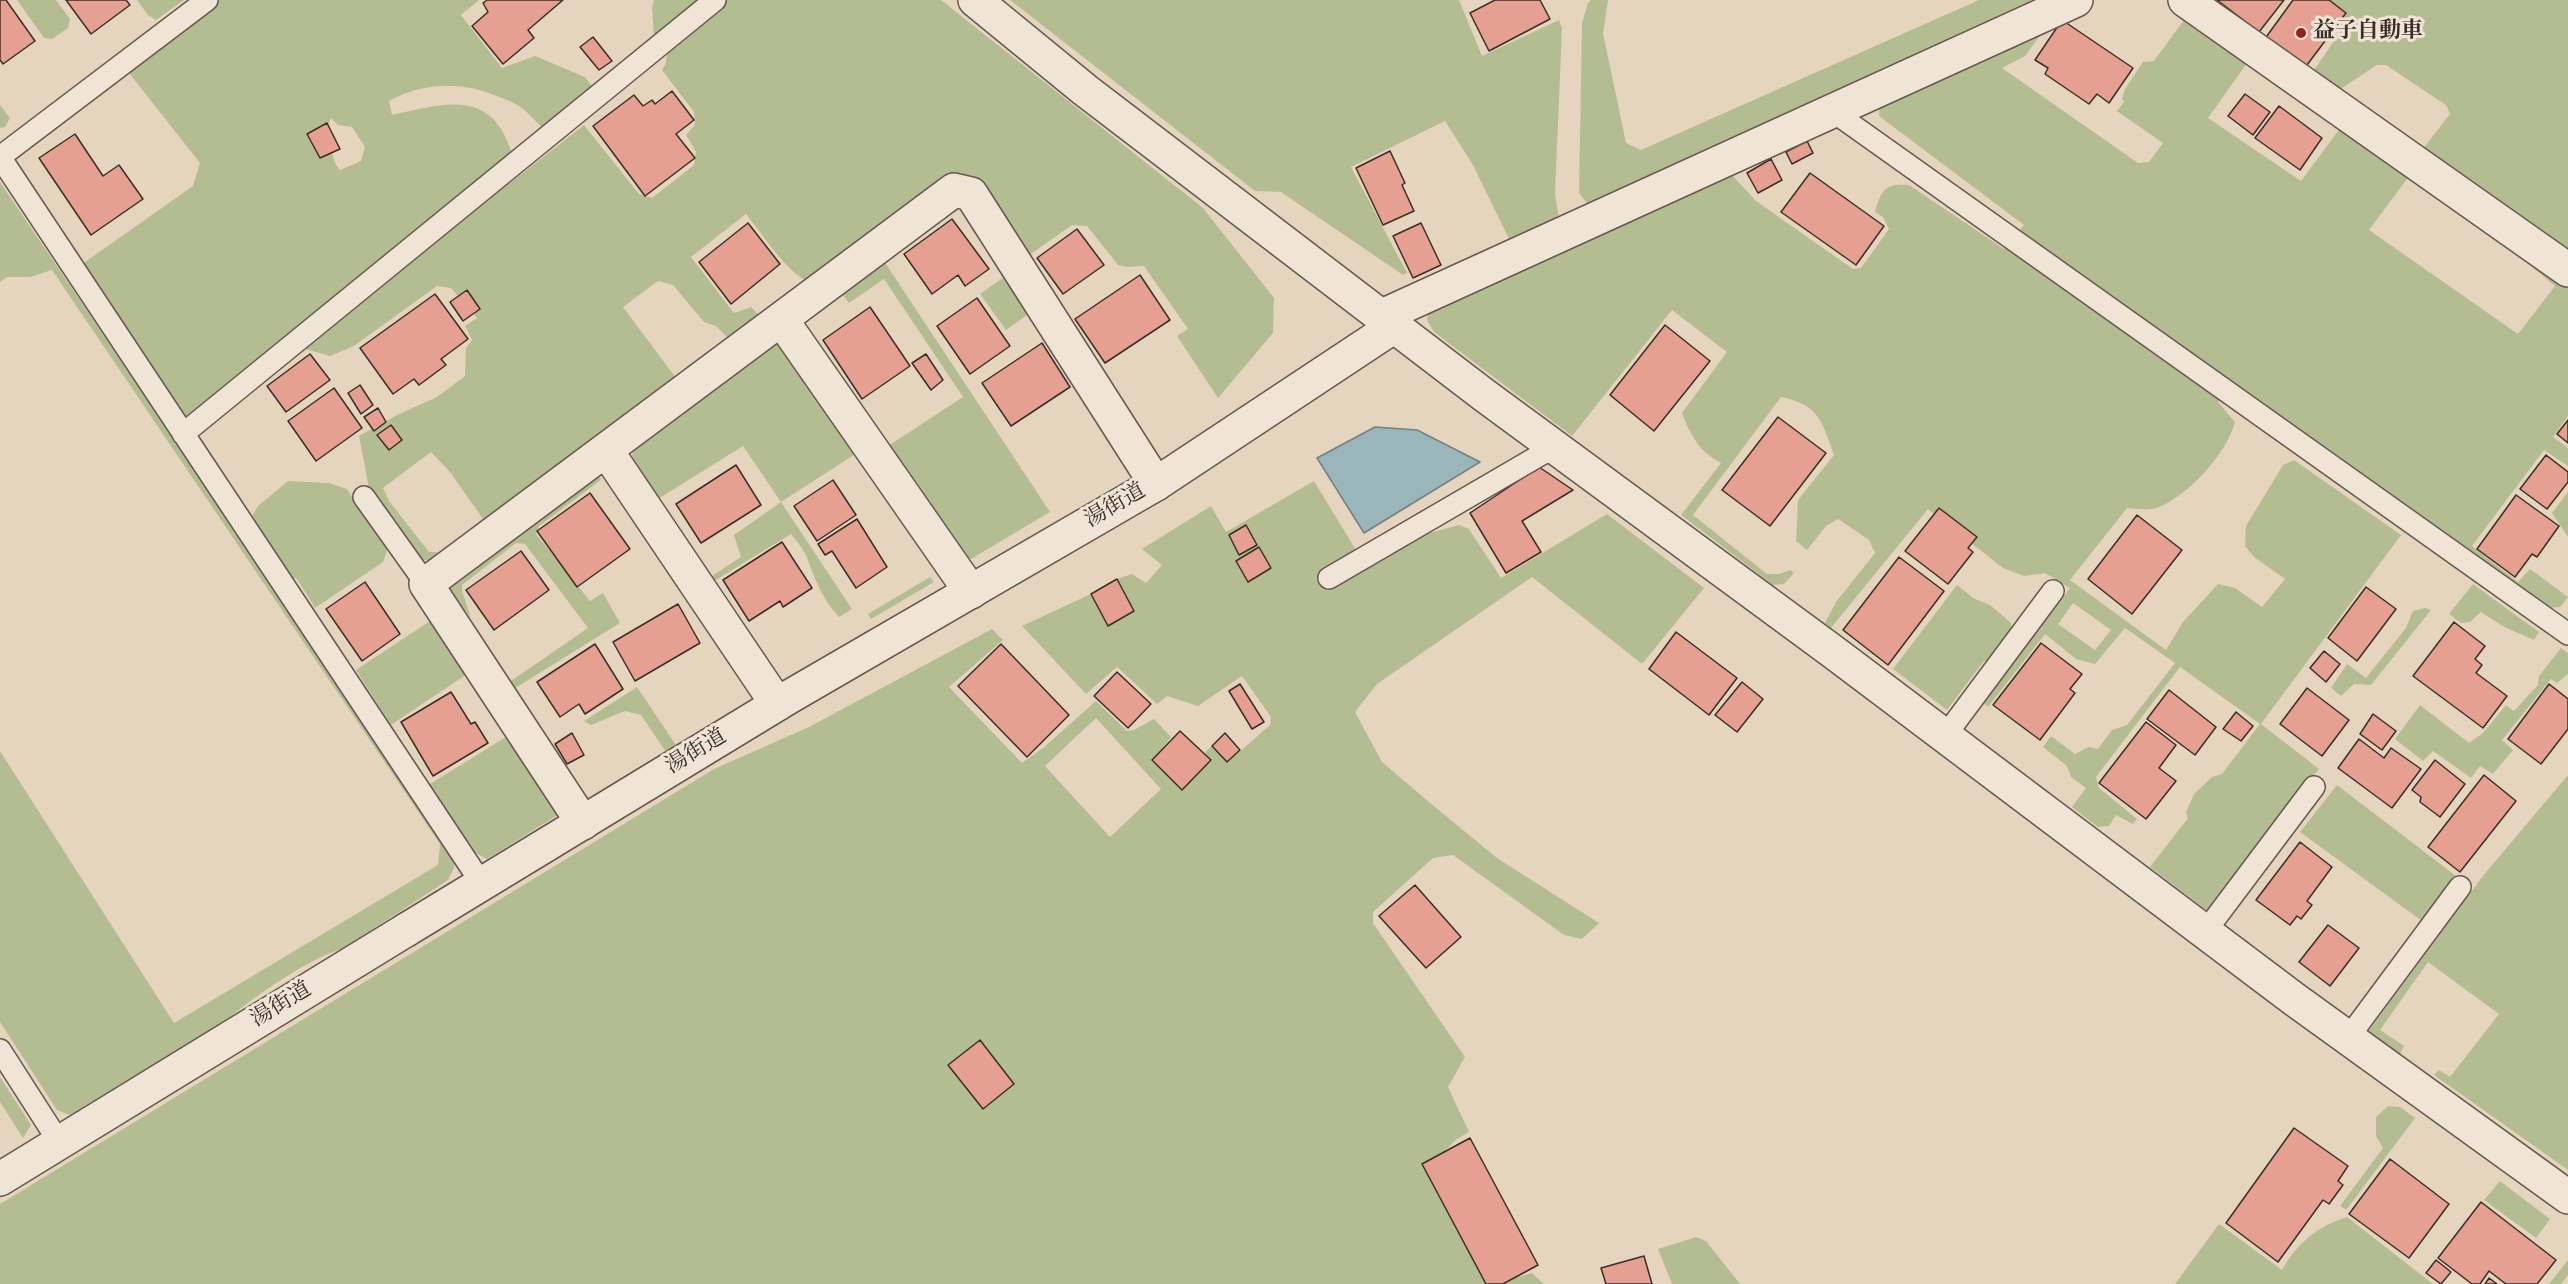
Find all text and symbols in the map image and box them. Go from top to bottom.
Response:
place label: 益子自動車 [2313,20,2423,46]
marker: 益子自動車 [2294,26,2308,40]
street label: 湯街道 [1081,479,1151,535]
street label: 湯街道 [662,725,732,781]
street label: 湯街道 [247,978,317,1034]

